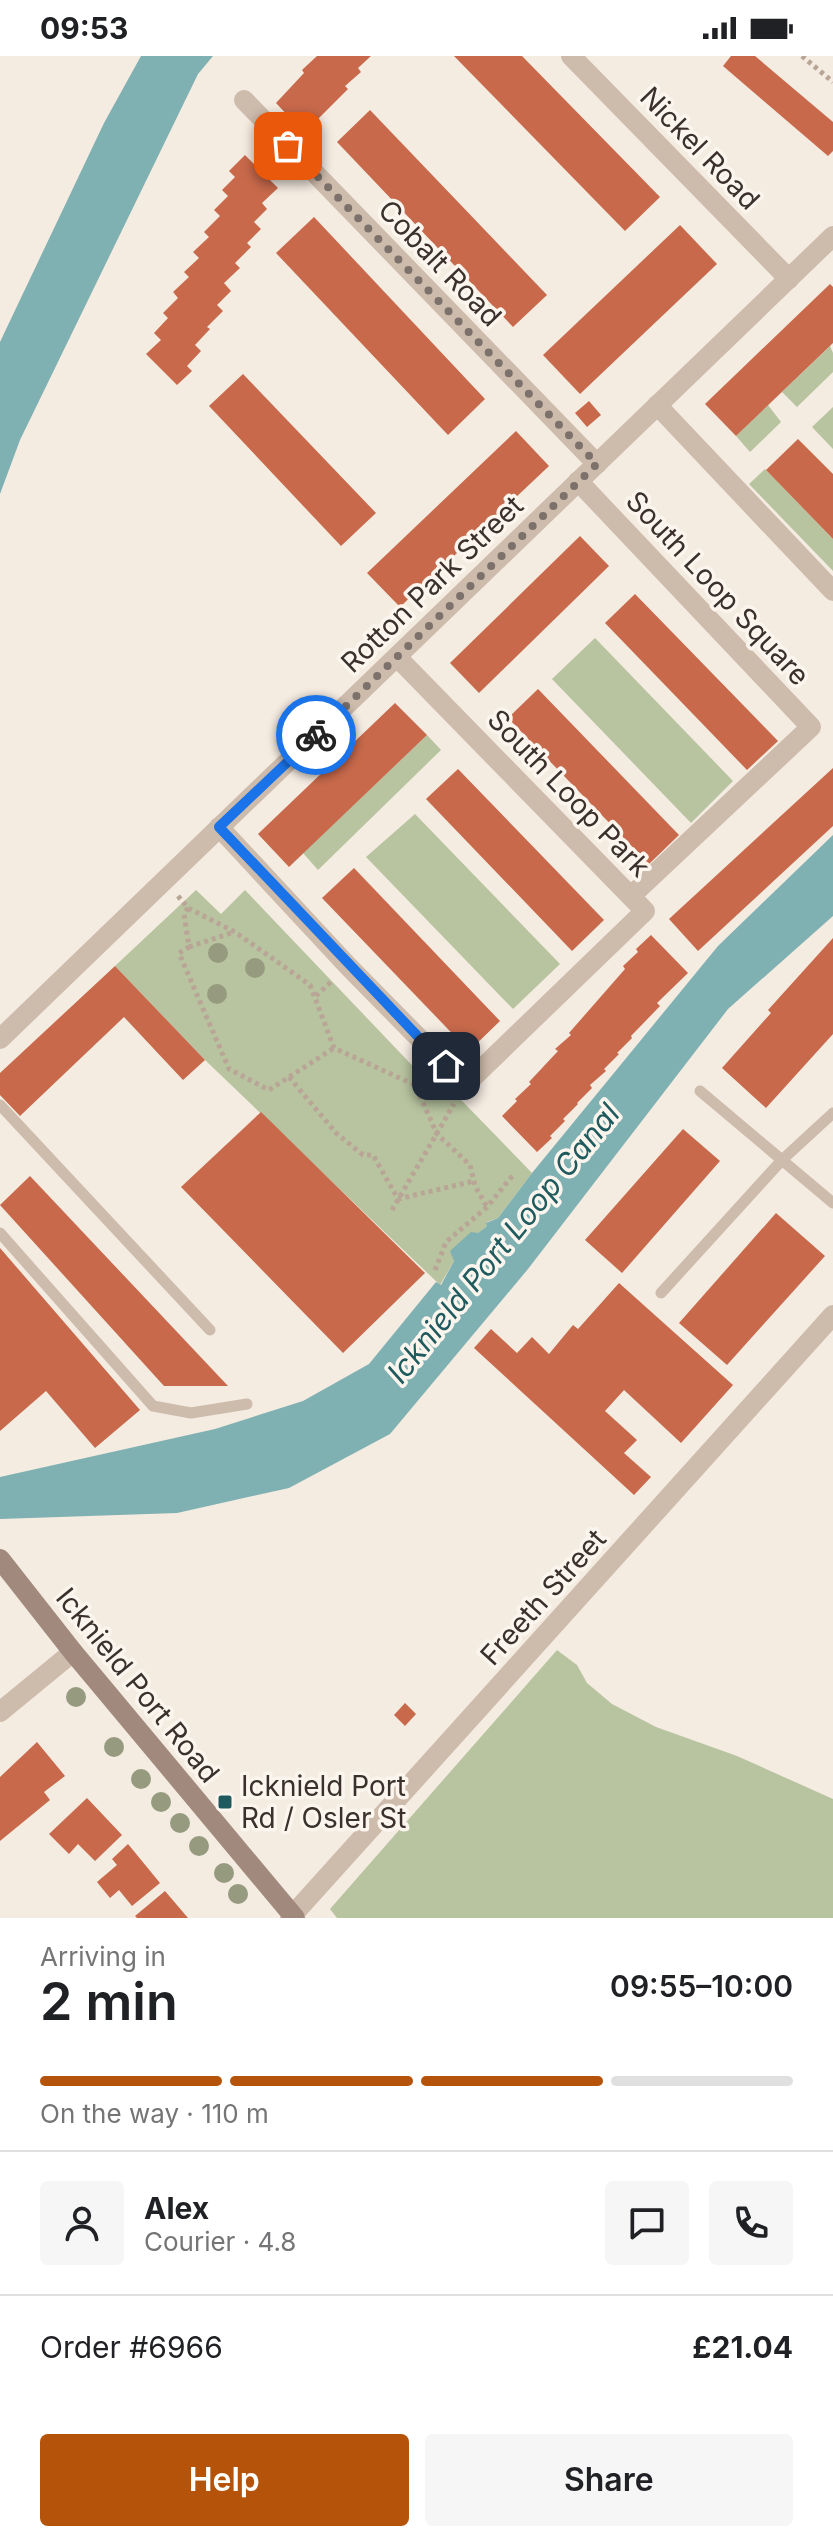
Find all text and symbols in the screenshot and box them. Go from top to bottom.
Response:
text: 09:53 [40,10,128,46]
street label: Nickel Road [633,80,767,216]
pin [254,112,322,180]
icon: bag [266,124,310,168]
street label: Cobalt Road [371,193,509,333]
street label: South Loop Square [619,484,817,692]
street label: Rotton Park Street [334,488,530,680]
courier [276,695,356,775]
street label: South Loop Park [481,702,657,884]
icon: bike [294,713,338,757]
pin [412,1032,480,1100]
icon: home [424,1044,468,1088]
water label: Icknield Port Loop Canal [379,1096,627,1390]
street label: Freeth Street [473,1522,613,1672]
street label: Icknield Port Road [49,1581,227,1789]
place label: Icknield Port Rd / Osler St [241,1769,406,1835]
marker: Icknield Port Rd / Osler St [216,1793,234,1811]
text: Arriving in [40,1941,166,1972]
text: 09:55–10:00 [610,1968,793,2004]
text: 2 min [40,1970,178,2033]
text: On the way · 110 m [40,2098,269,2129]
button: person [40,2181,124,2265]
button: chat [605,2181,689,2265]
button: phone [709,2181,793,2265]
text: Alex [144,2190,209,2226]
text: Courier · 4.8 [144,2226,296,2257]
text: Order #6966 [40,2329,223,2365]
text: £21.04 [692,2329,793,2365]
button: Help [40,2434,409,2526]
button: Share [425,2434,793,2526]

